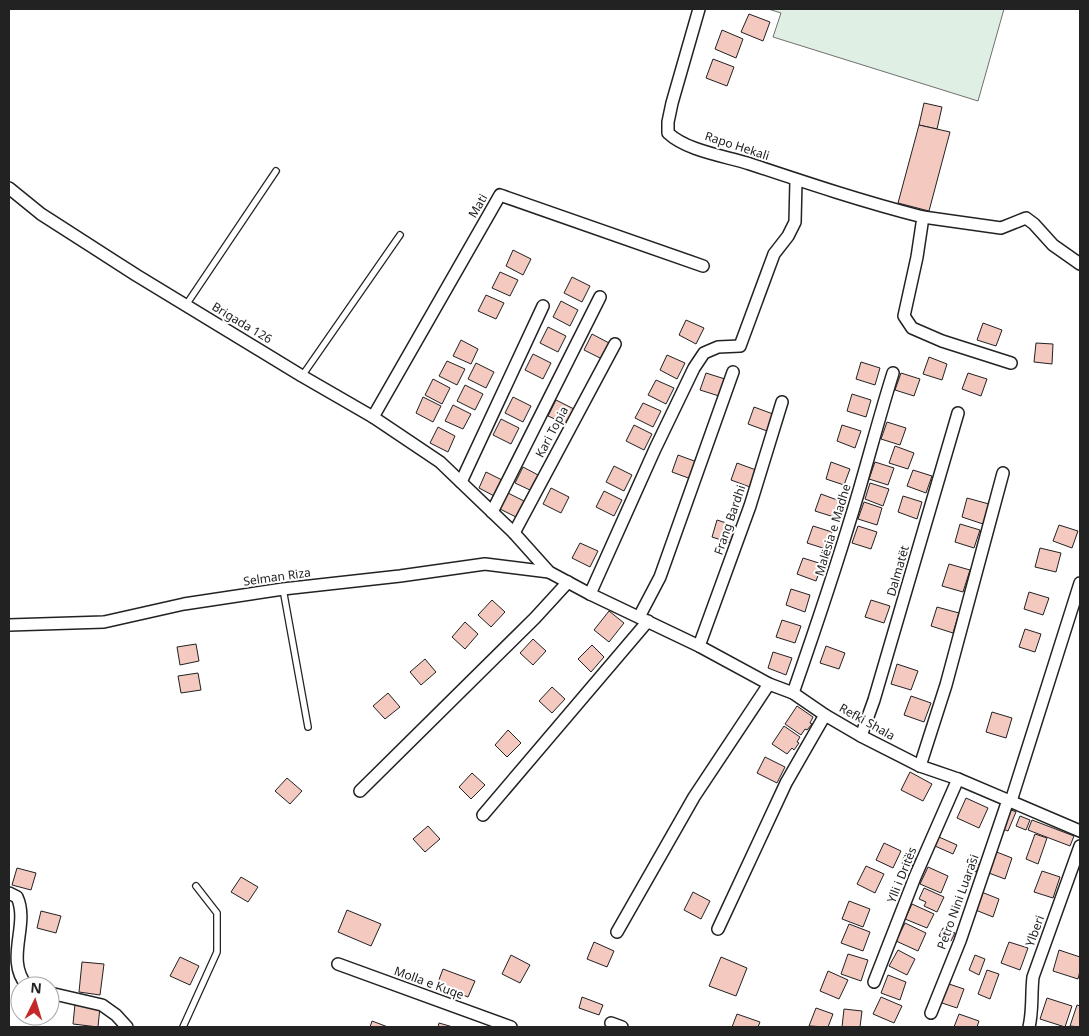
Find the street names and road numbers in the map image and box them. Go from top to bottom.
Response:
street label: Rapo Hekali [703,127,772,164]
street label: Mati [464,191,491,221]
street label: Brigada 126 [209,298,276,347]
street label: Kari Topia [531,403,572,460]
street label: Malësia e Madhe [810,482,855,578]
street label: Frang Bardhi [710,483,749,557]
street label: Dalmatët [882,543,913,598]
street label: Selman Riza [242,563,312,590]
street label: Refki Shala [836,699,898,744]
street label: Ylli i Dritës [883,844,921,905]
street label: Petro Nini Luarasi [932,852,983,952]
street label: Ylberi [1021,913,1048,949]
street label: Molla e Kuqe [392,962,467,1003]

